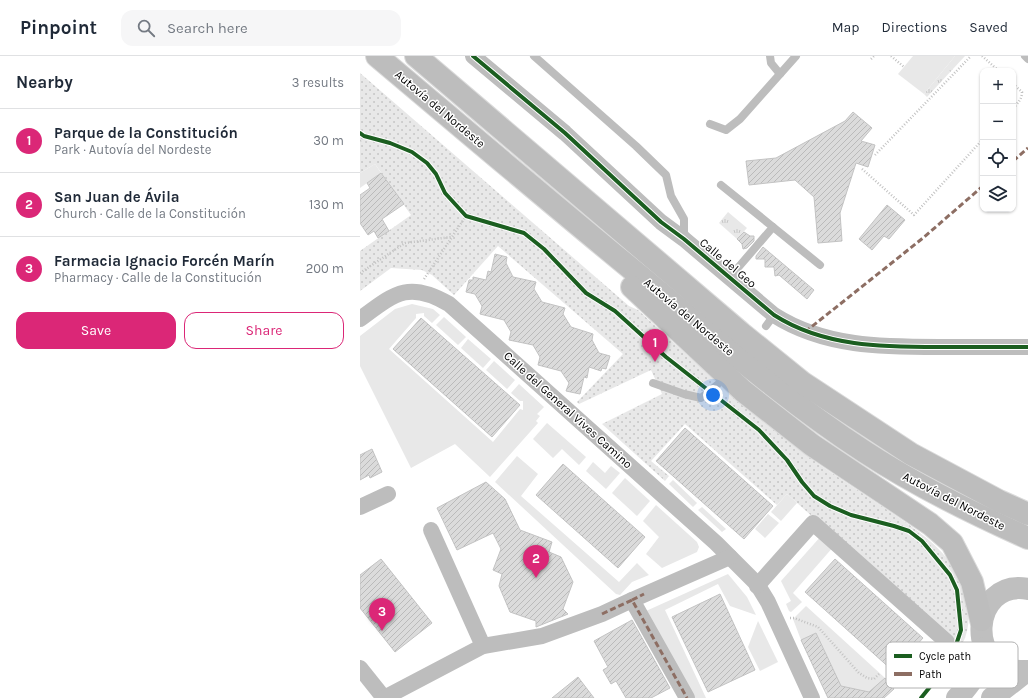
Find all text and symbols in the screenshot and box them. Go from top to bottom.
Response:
search box [121,10,401,46]
text: Pinpoint [20,17,97,39]
icon: search [135,17,157,39]
text: Search here [167,19,248,37]
text: Map [832,19,860,36]
text: Directions [882,19,947,36]
text: Saved [969,19,1008,36]
street label: Autovía del Nordeste [392,67,488,151]
map controls [980,68,1016,212]
button: + [980,68,1016,104]
text: Nearby [16,72,73,92]
text: 3 results [292,75,344,90]
button: − [980,104,1016,140]
text: Parque de la Constitución [54,124,238,142]
text: 1 [27,133,31,148]
text: 30 m [313,133,344,148]
button: locate [980,140,1016,176]
text: Park · Autovía del Nordeste [54,142,211,157]
button: layers [980,176,1016,212]
text: San Juan de Ávila [54,188,180,206]
text: 2 [25,197,33,212]
text: 130 m [309,197,344,212]
text: Church · Calle de la Constitución [54,206,246,221]
street label: Calle del Geo [697,235,759,291]
text: Farmacia Ignacio Forcén Marín [54,252,275,270]
text: 3 [25,261,33,276]
text: 200 m [306,261,344,276]
text: Pharmacy · Calle de la Constitución [54,270,262,285]
street label: Autovía del Nordeste [641,275,737,359]
button: Save [16,312,176,349]
button: Share [184,312,344,349]
pin: 1 [642,329,668,362]
street label: Calle del General Vives Camino [501,349,635,471]
your location [703,385,723,405]
street label: Autovía del Nordeste [900,469,1008,533]
pin: 2 [523,545,549,578]
pin: 3 [369,598,395,631]
legend [886,642,1018,688]
text: Cycle path [919,650,971,663]
text: Path [919,668,942,681]

